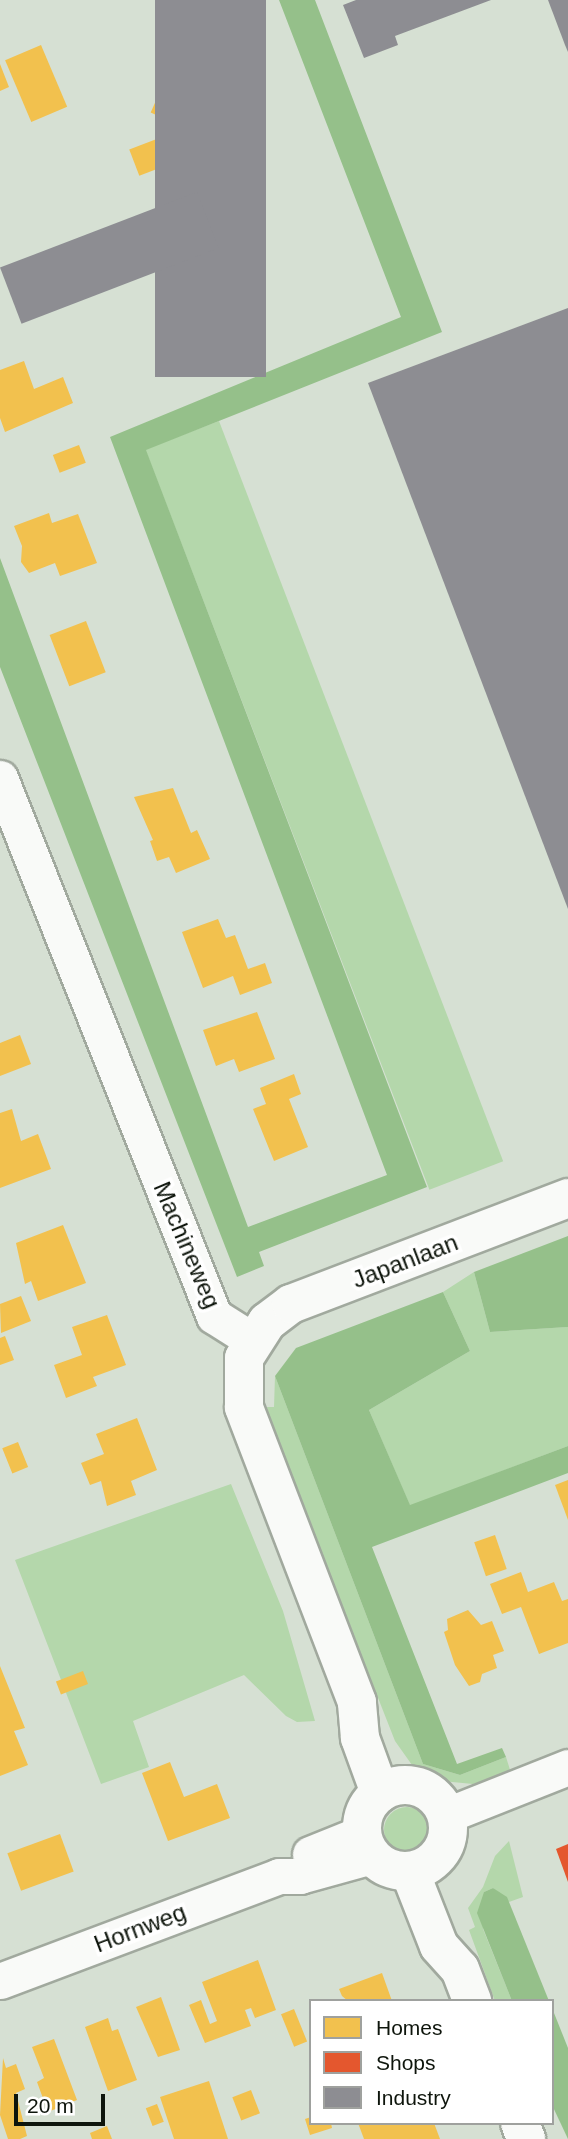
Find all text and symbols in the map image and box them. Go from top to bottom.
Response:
street label: Machineweg [147,1177,227,1313]
street label: Japanlaan [348,1228,462,1294]
street label: Hornweg [90,1897,190,1959]
legend [309,1999,554,2125]
text: Homes [376,2016,443,2039]
text: Shops [376,2051,436,2074]
scale bar [18,2080,108,2124]
text: Industry [376,2086,451,2109]
text: 20 m [27,2094,74,2117]

